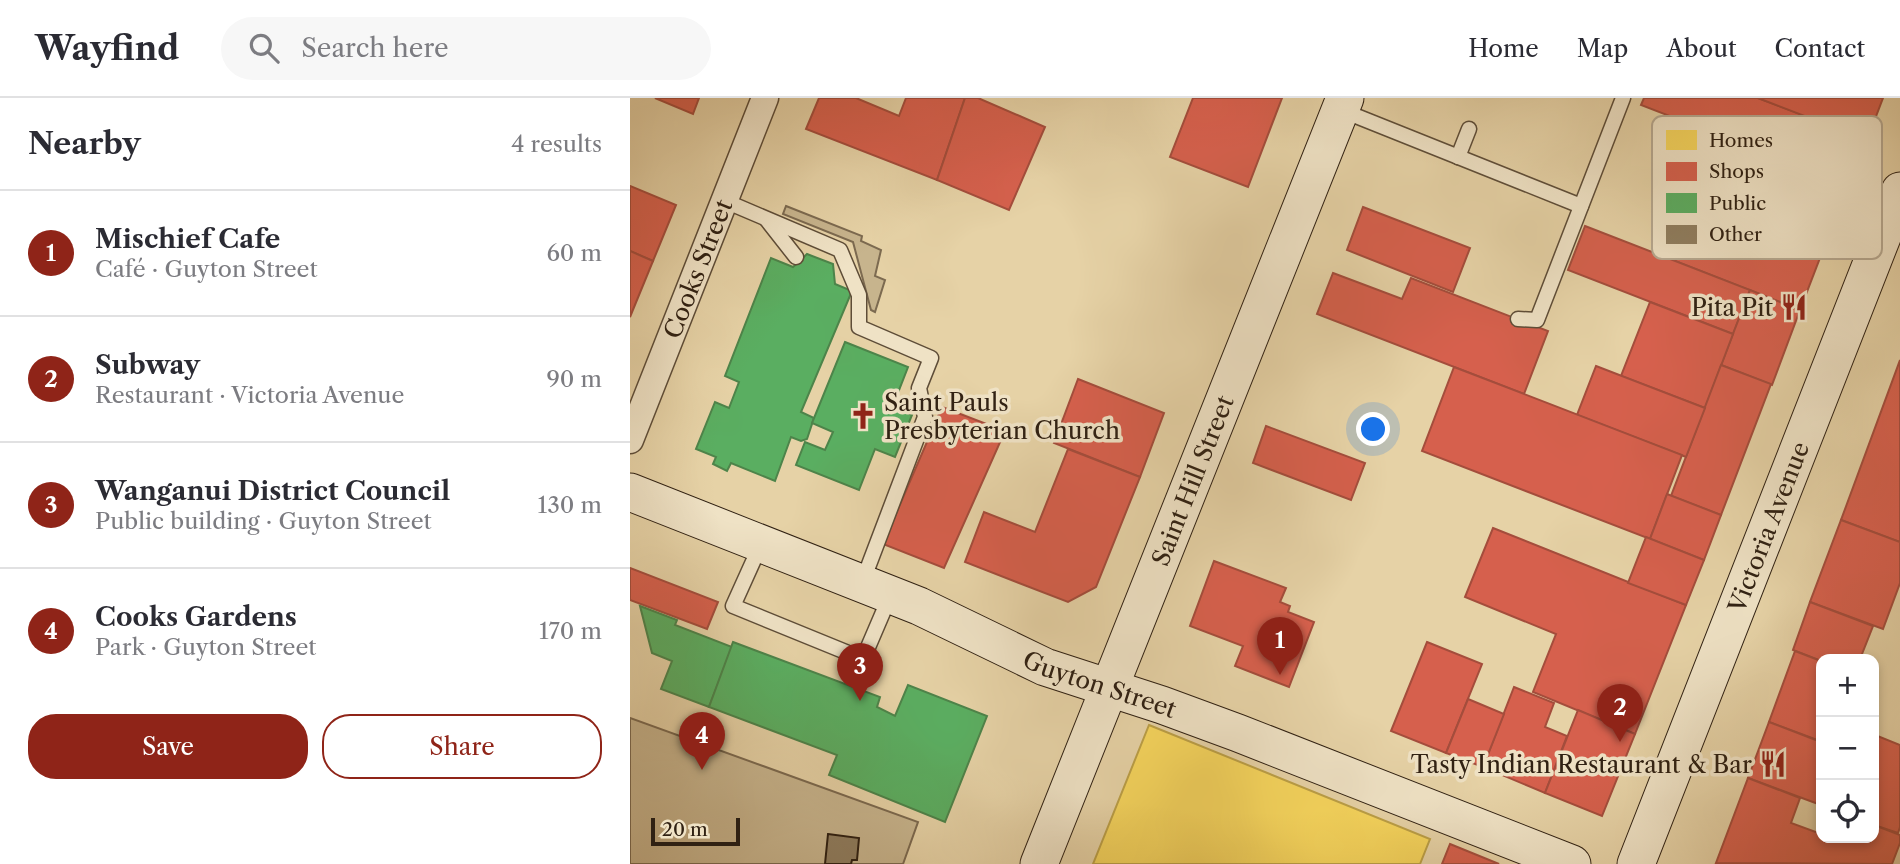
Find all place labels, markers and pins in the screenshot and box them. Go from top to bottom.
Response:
restaurant icon: Pita Pit [1779,292,1809,322]
place label: Pita Pit [1691,293,1774,322]
place label: Saint Pauls Presbyterian Church [884,388,1120,445]
church icon: Saint Pauls Presbyterian Church [848,401,878,431]
pin: 1 [1257,617,1303,675]
pin: 3 [837,643,883,701]
pin: 2 [1597,684,1643,742]
pin: 4 [679,712,725,770]
restaurant icon: Tasty Indian Restaurant & Bar [1758,749,1788,779]
place label: Tasty Indian Restaurant & Bar [1411,750,1752,779]

